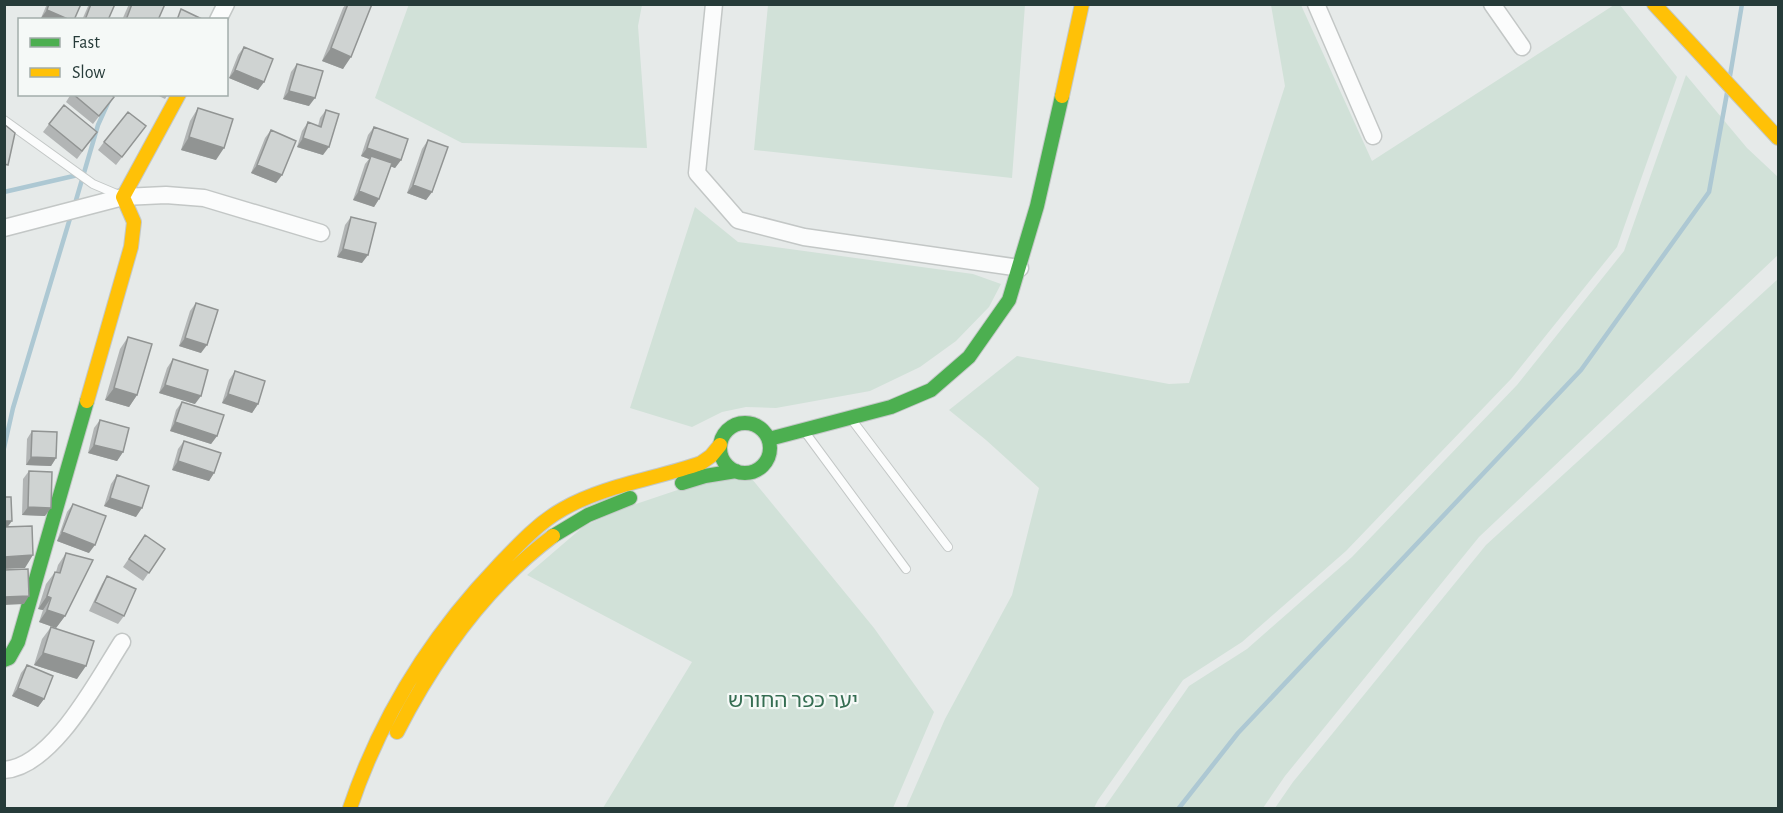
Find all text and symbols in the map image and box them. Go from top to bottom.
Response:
legend [18,18,228,96]
text: Fast [72,34,100,52]
text: Slow [72,64,105,82]
park label: יער כפר החורש [728,690,858,711]

